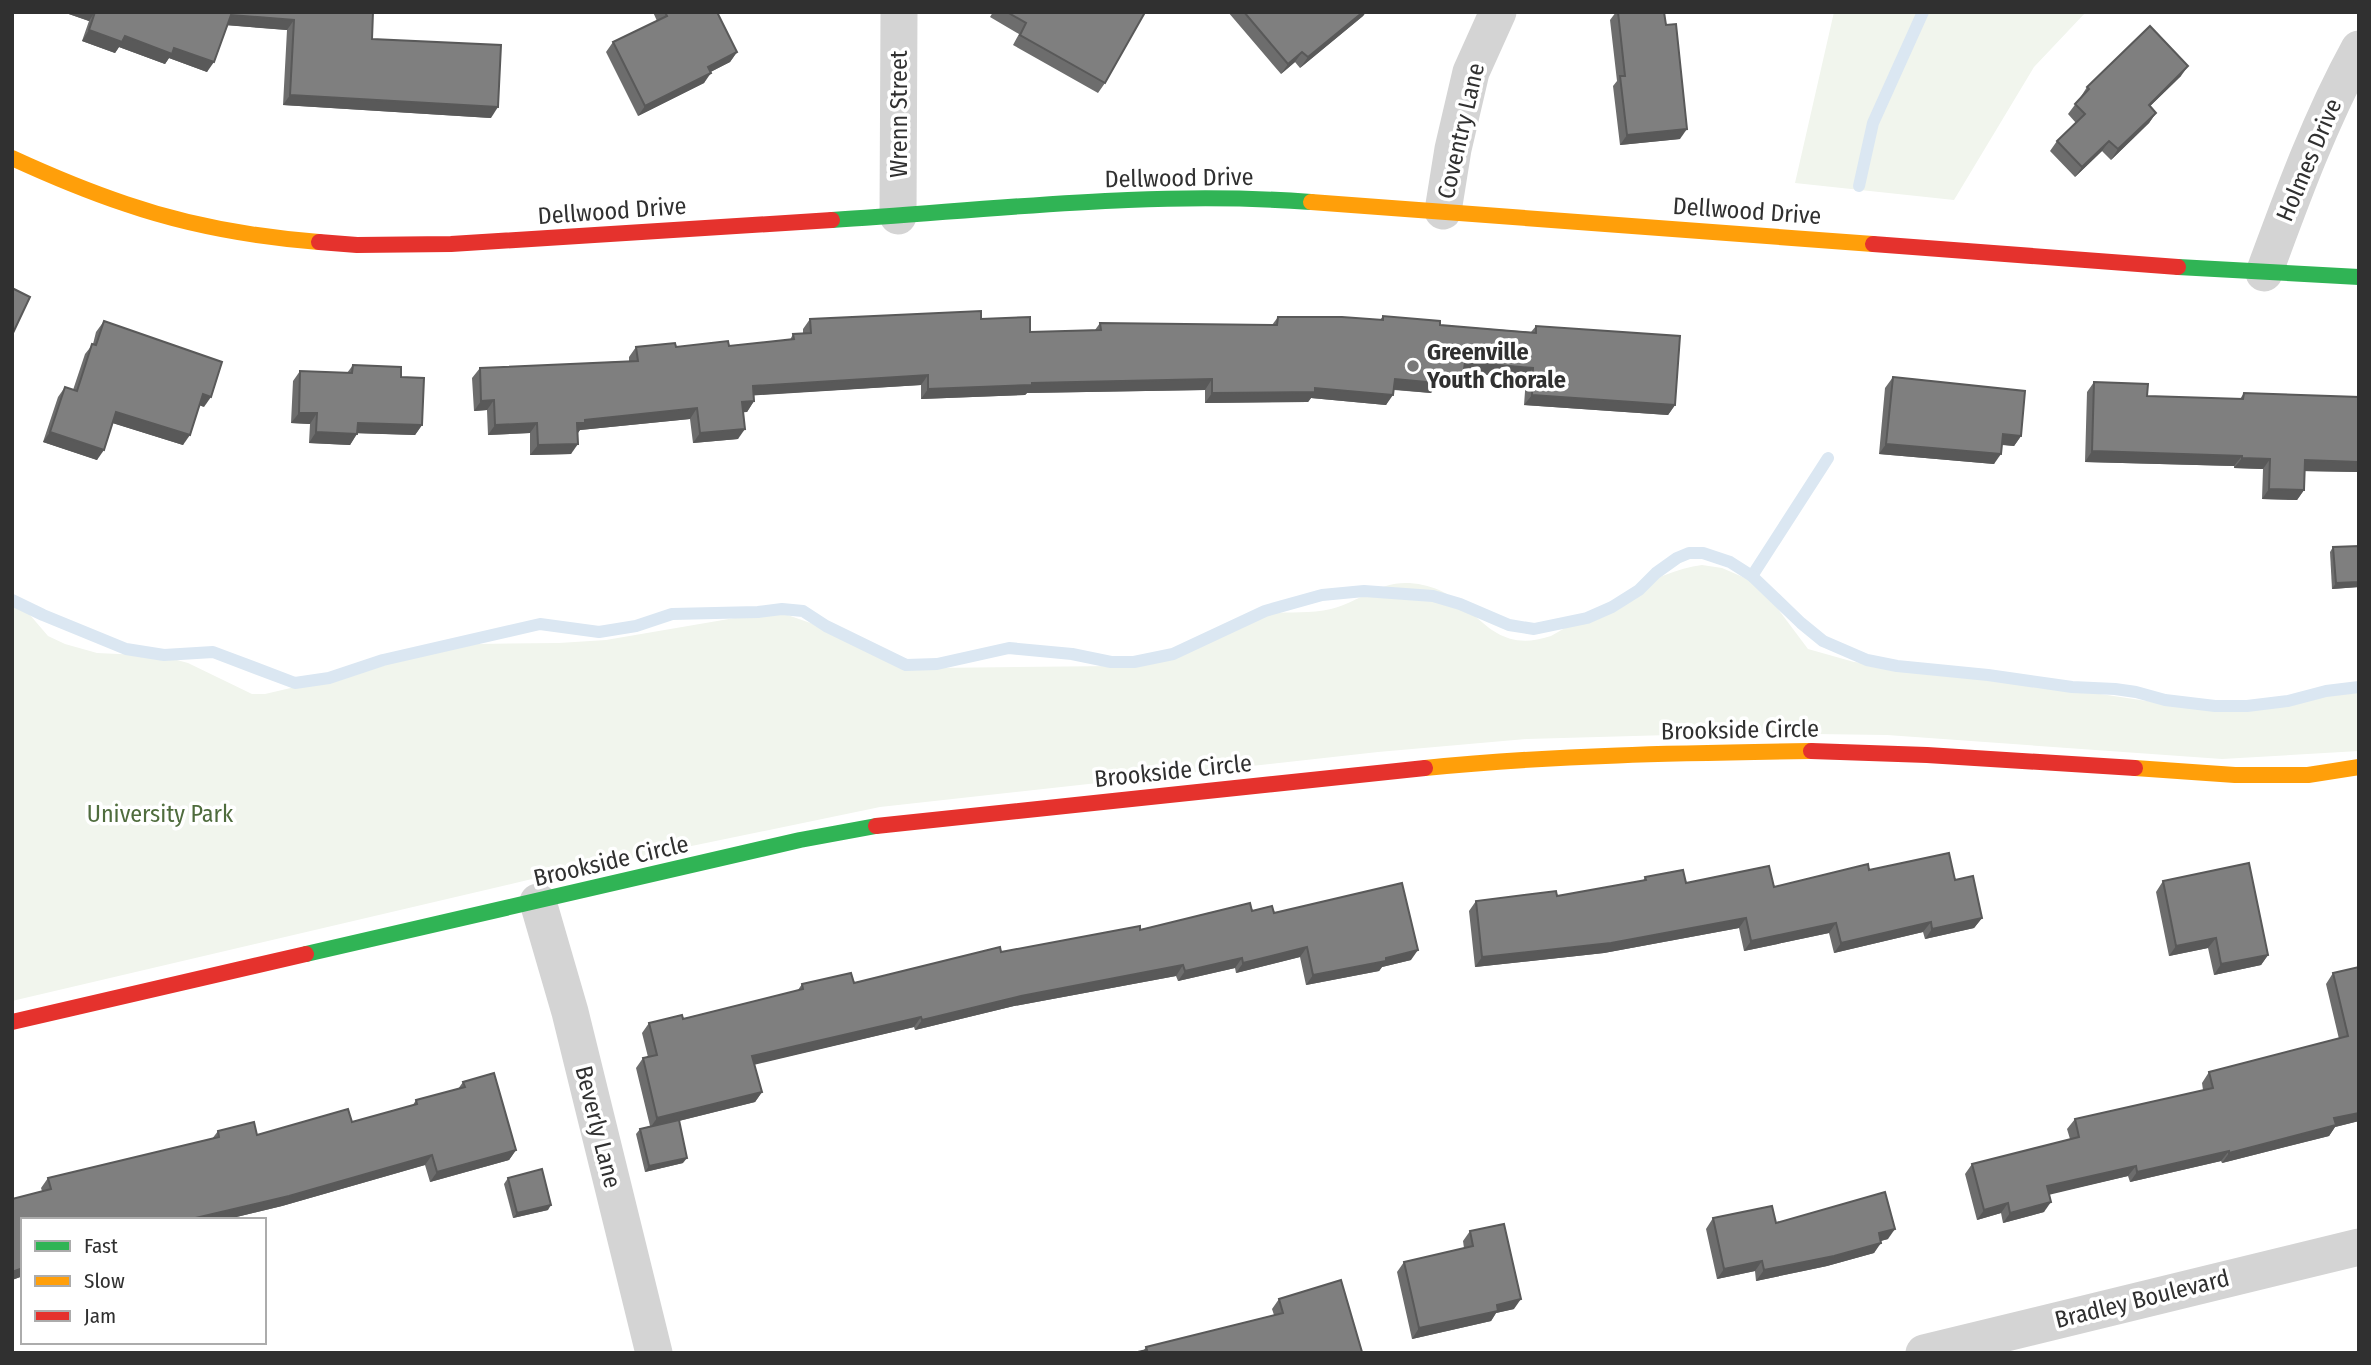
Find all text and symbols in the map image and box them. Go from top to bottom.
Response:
street label: Wrenn Street [885,50,913,178]
street label: Coventry Lane [1432,60,1490,202]
street label: Holmes Drive [2271,94,2347,226]
street label: Dellwood Drive [1104,163,1254,193]
street label: Dellwood Drive [537,192,687,230]
street label: Dellwood Drive [1672,192,1822,230]
place label: Greenville Youth Chorale [1426,338,1566,394]
marker: Greenville Youth Chorale [1405,358,1421,374]
street label: Brookside Circle [1661,715,1819,745]
street label: Brookside Circle [1093,749,1253,793]
park label: University Park [87,800,234,828]
street label: Brookside Circle [531,830,691,892]
street label: Beverly Lane [569,1063,627,1191]
legend [21,1218,266,1344]
text: Fast [84,1233,118,1259]
street label: Bradley Boulevard [2052,1264,2232,1334]
text: Slow [84,1268,125,1294]
text: Jam [84,1303,116,1329]

